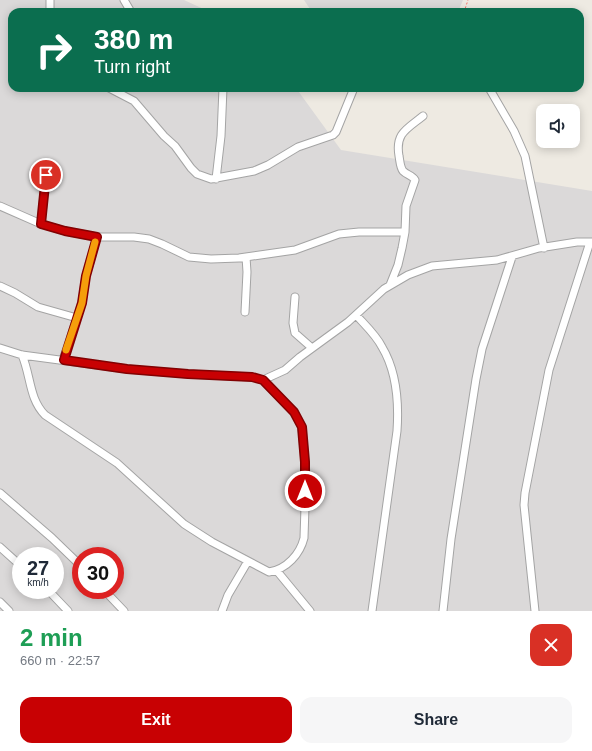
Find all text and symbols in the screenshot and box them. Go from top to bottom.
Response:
icon: right [28,24,80,76]
text: 380 m [94,24,173,55]
text: Turn right [94,57,170,77]
map controls [536,104,580,148]
button: sound [536,104,580,148]
pin [29,158,63,192]
icon: arrive [35,164,57,186]
position arrow [284,470,326,512]
speed limit sign: 30 [72,547,124,599]
text: 27 [27,557,49,579]
text: km/h [27,577,49,588]
text: 2 min [20,624,83,651]
button: close [530,624,572,666]
text: 660 m · 22:57 [20,653,100,668]
button: Exit [20,697,292,743]
button: Share [300,697,572,743]

